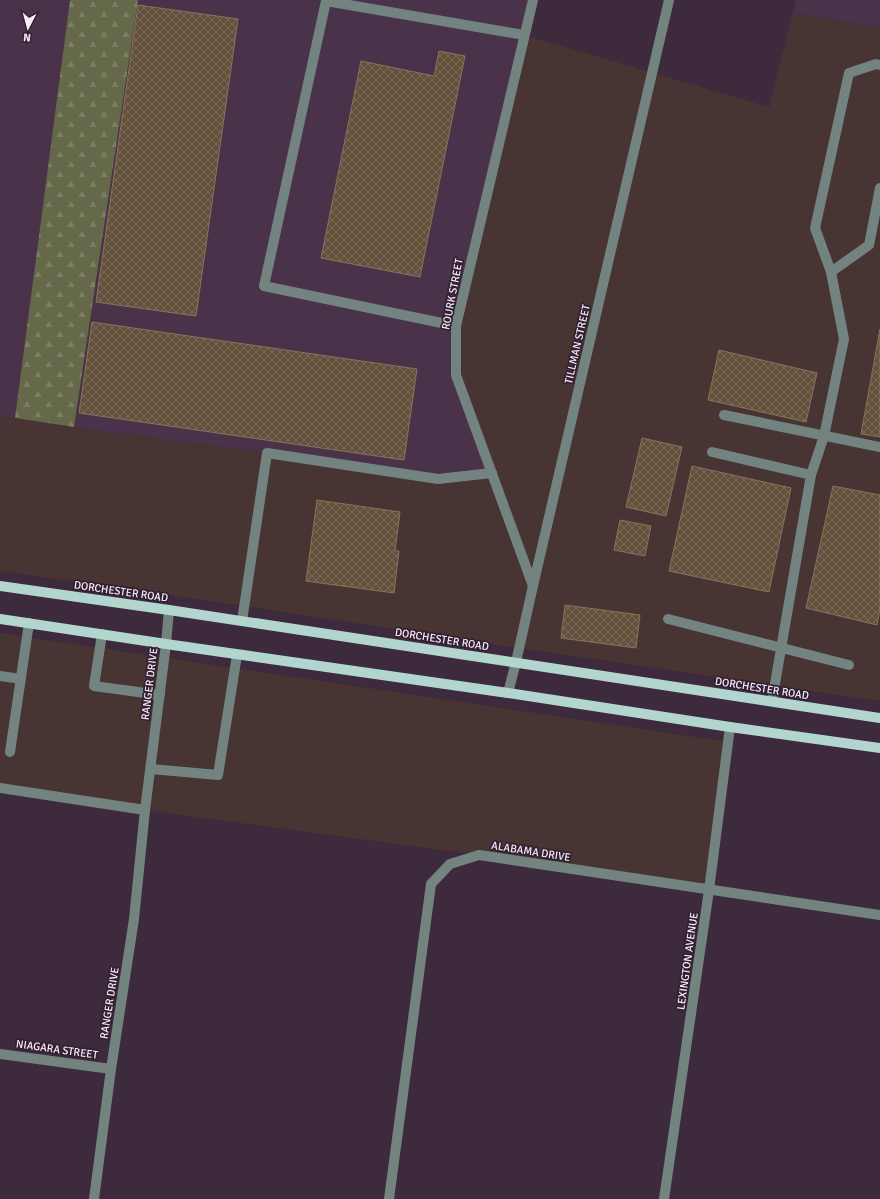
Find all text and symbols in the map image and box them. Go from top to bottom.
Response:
north arrow [8,8,48,48]
text: N [23,31,31,44]
street label: ROURK STREET [439,257,466,331]
street label: TILLMAN STREET [562,303,593,385]
street label: DORCHESTER ROAD [73,578,169,605]
street label: DORCHESTER ROAD [394,626,490,653]
street label: RANGER DRIVE [139,647,160,721]
street label: DORCHESTER ROAD [714,675,810,702]
street label: ALABAMA DRIVE [490,839,571,864]
street label: LEXINGTON AVENUE [674,912,701,1011]
street label: RANGER DRIVE [97,966,122,1040]
street label: NIAGARA STREET [15,1037,99,1062]

